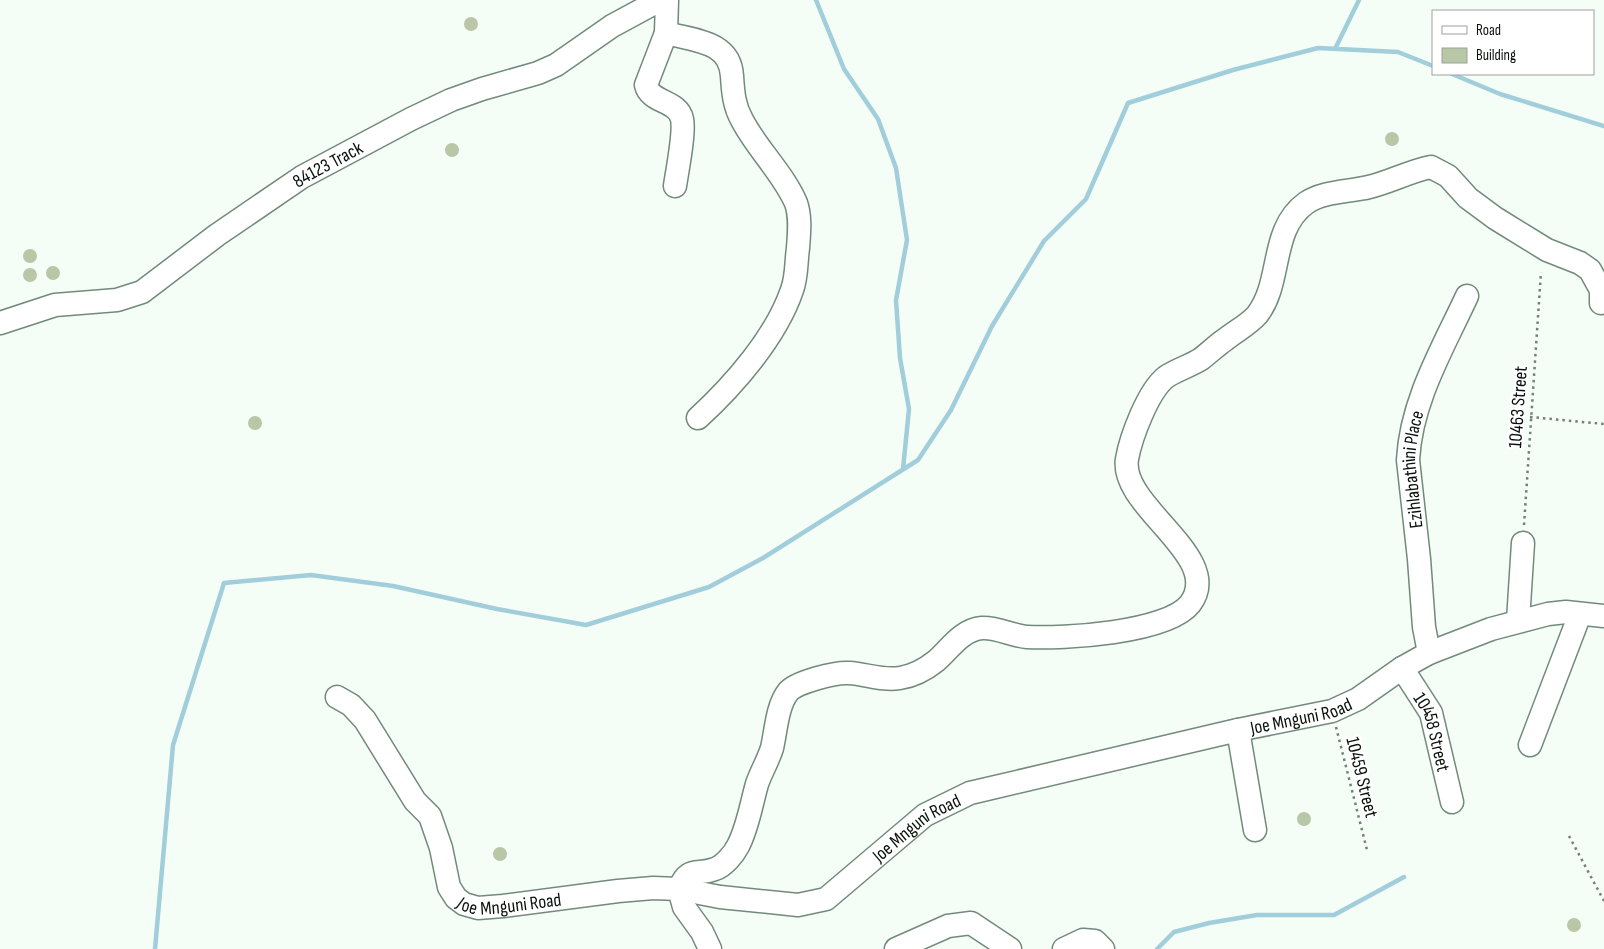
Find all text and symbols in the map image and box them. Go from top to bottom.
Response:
legend [1432,10,1594,75]
text: Road [1476,21,1501,40]
text: Building [1476,46,1516,65]
street label: 84123 Track [289,137,368,193]
street label: 10463 Street [1504,365,1533,449]
street label: Ezihlabathini Place [1398,408,1429,529]
street label: 10458 Street [1408,689,1454,774]
street label: Joe Mnguni Road [1247,693,1356,740]
street label: 10459 Street [1340,735,1383,820]
street label: Joe Mnguni Road [867,789,965,868]
street label: Joe Mnguni Road [451,889,563,921]

